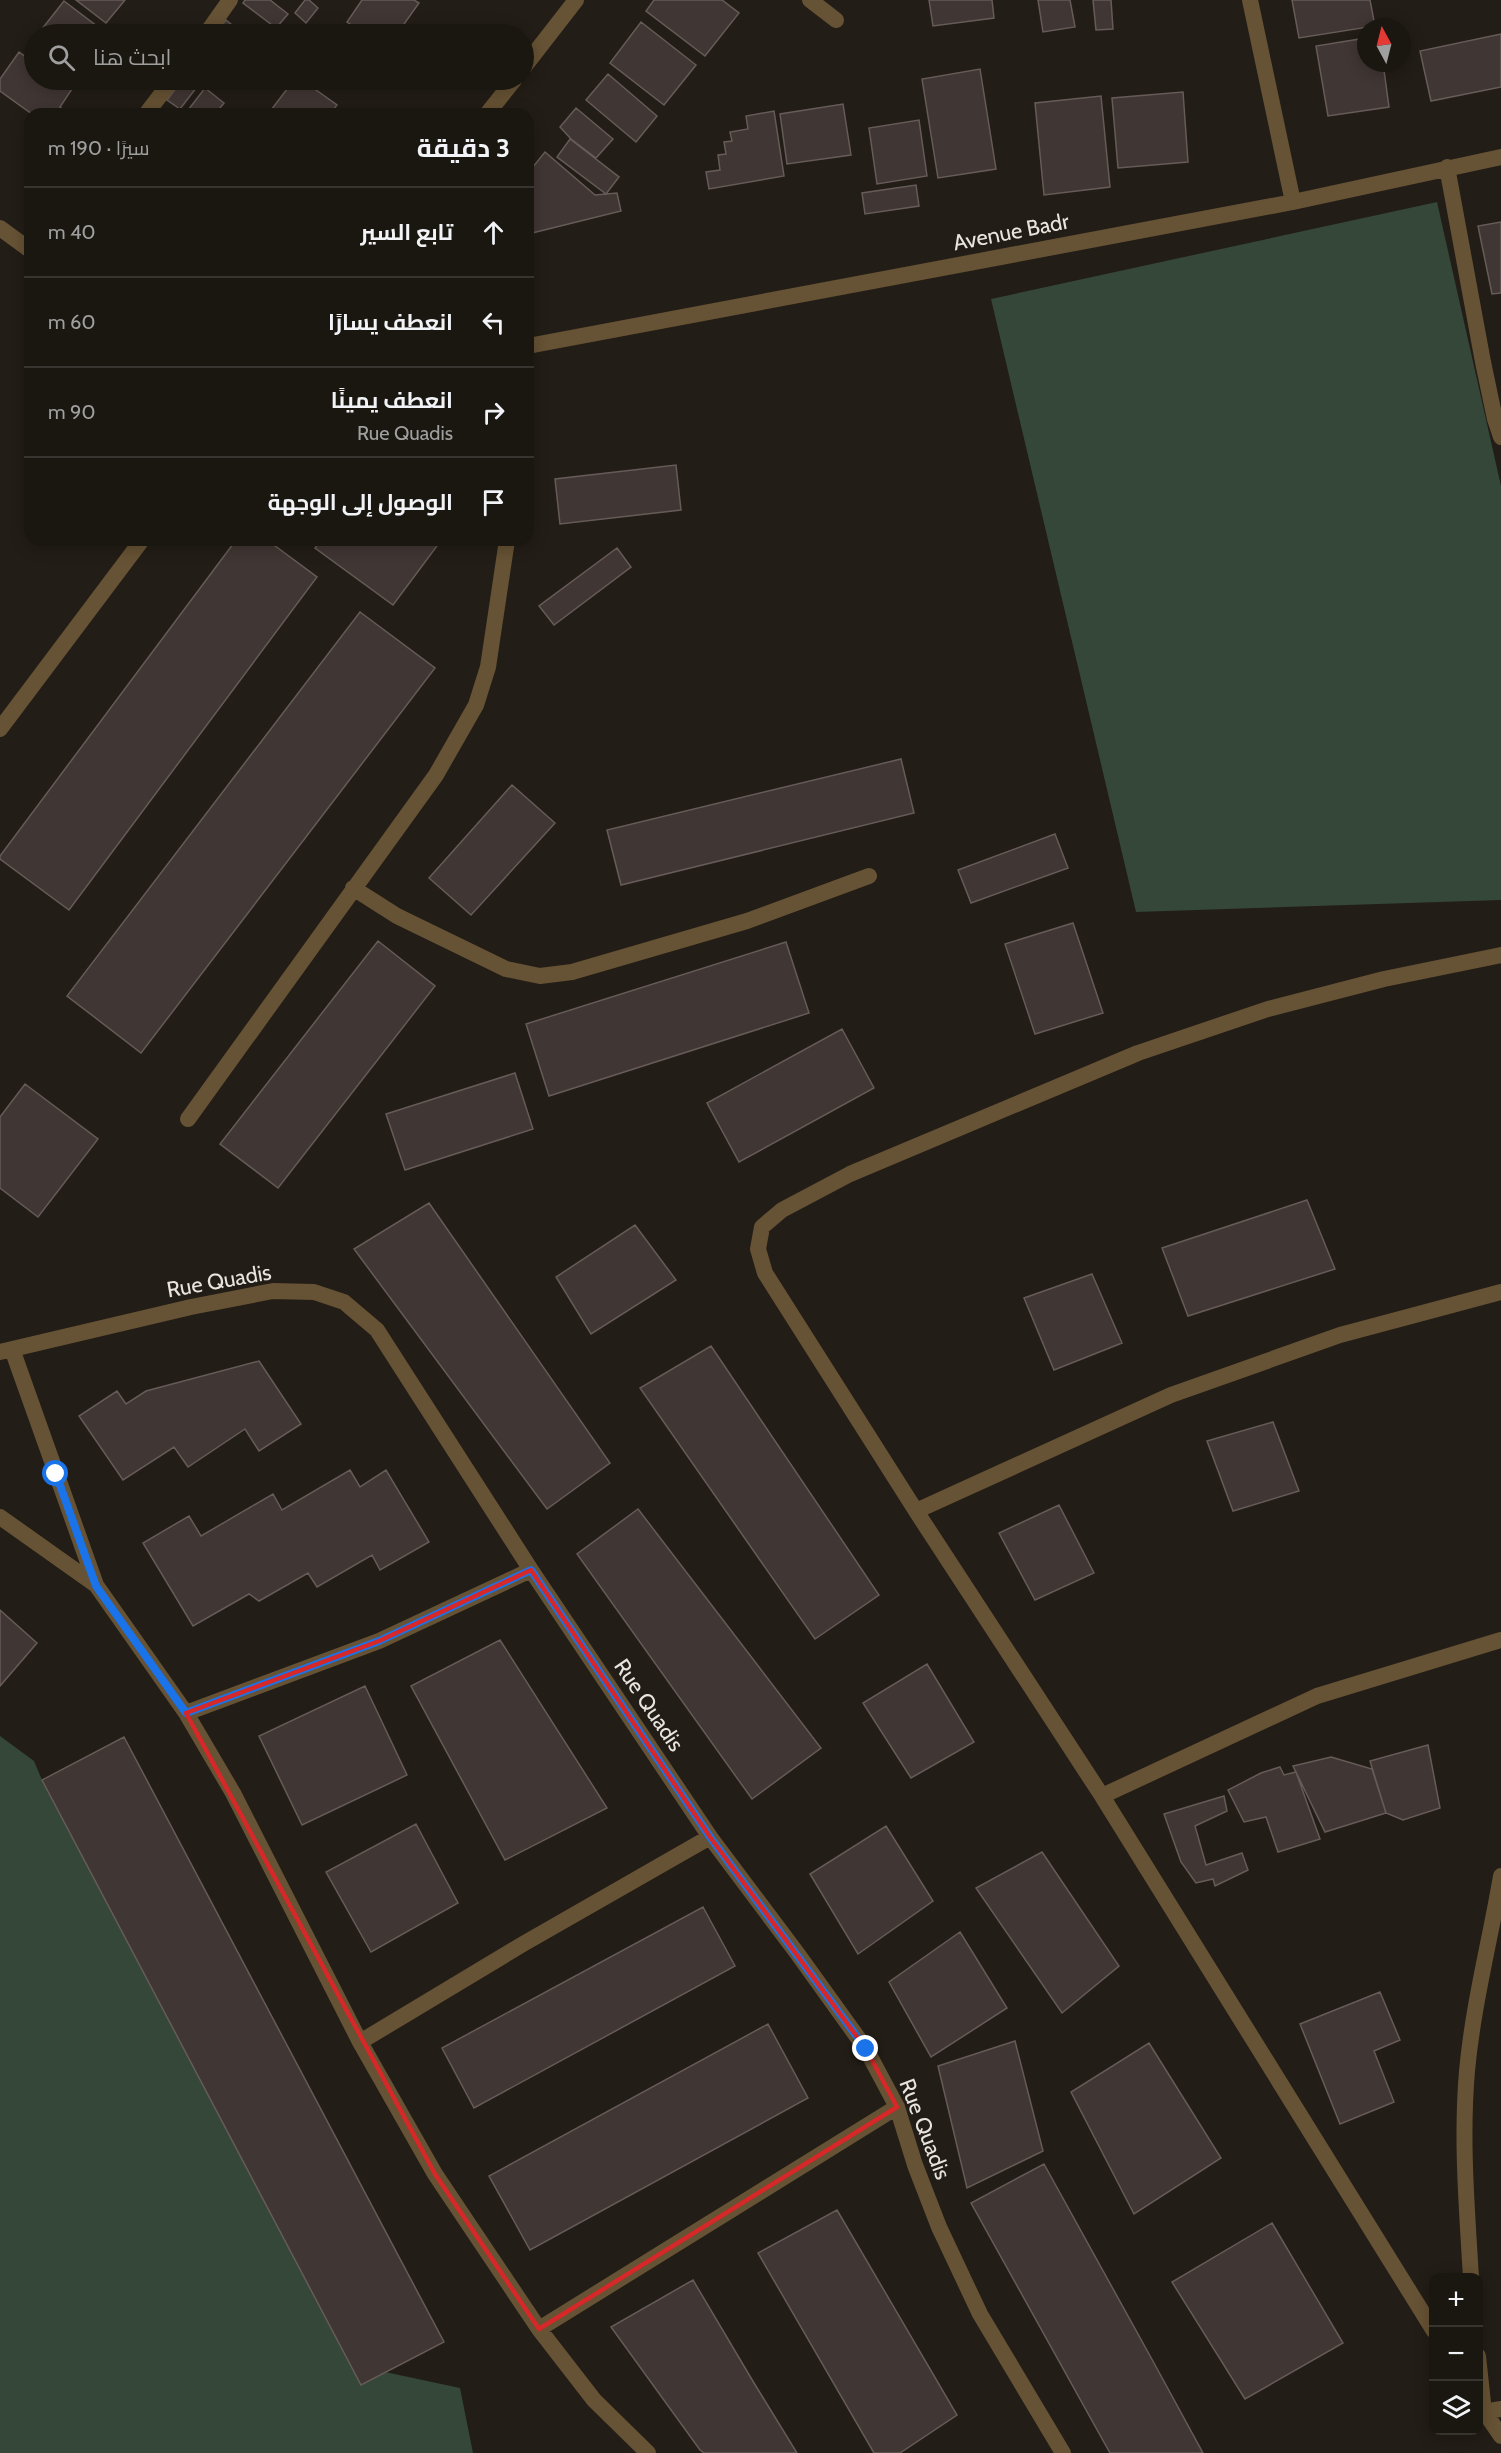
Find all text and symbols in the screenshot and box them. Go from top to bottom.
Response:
north arrow [1357,18,1411,72]
search box [24,24,534,90]
icon: search [45,41,78,74]
text: ابحث هنا [93,44,171,71]
text: 3 دقيقة [417,132,510,164]
text: سيرًا · 190 m [48,136,149,160]
street label: Avenue Badr [951,208,1071,256]
icon: ahead [477,216,510,249]
text: تابع السير [361,219,453,246]
text: 40 m [48,220,96,244]
icon: left [477,306,510,339]
text: انعطف يسارًا [328,309,453,336]
text: 60 m [48,310,95,334]
text: انعطف يمينًا [331,387,453,414]
icon: right [477,396,510,429]
text: 90 m [48,400,95,424]
text: Rue Quadis [357,421,453,445]
icon: arrive [477,486,510,519]
text: الوصول إلى الوجهة [268,489,453,516]
street label: Rue Quadis [165,1259,273,1303]
route start [42,1460,68,1486]
street label: Rue Quadis [608,1654,690,1756]
route end [852,2035,878,2061]
street label: Rue Quadis [893,2075,957,2183]
map controls [1429,2273,1483,2435]
button: + [1429,2273,1483,2327]
button: − [1429,2327,1483,2381]
button: layers [1429,2381,1483,2435]

